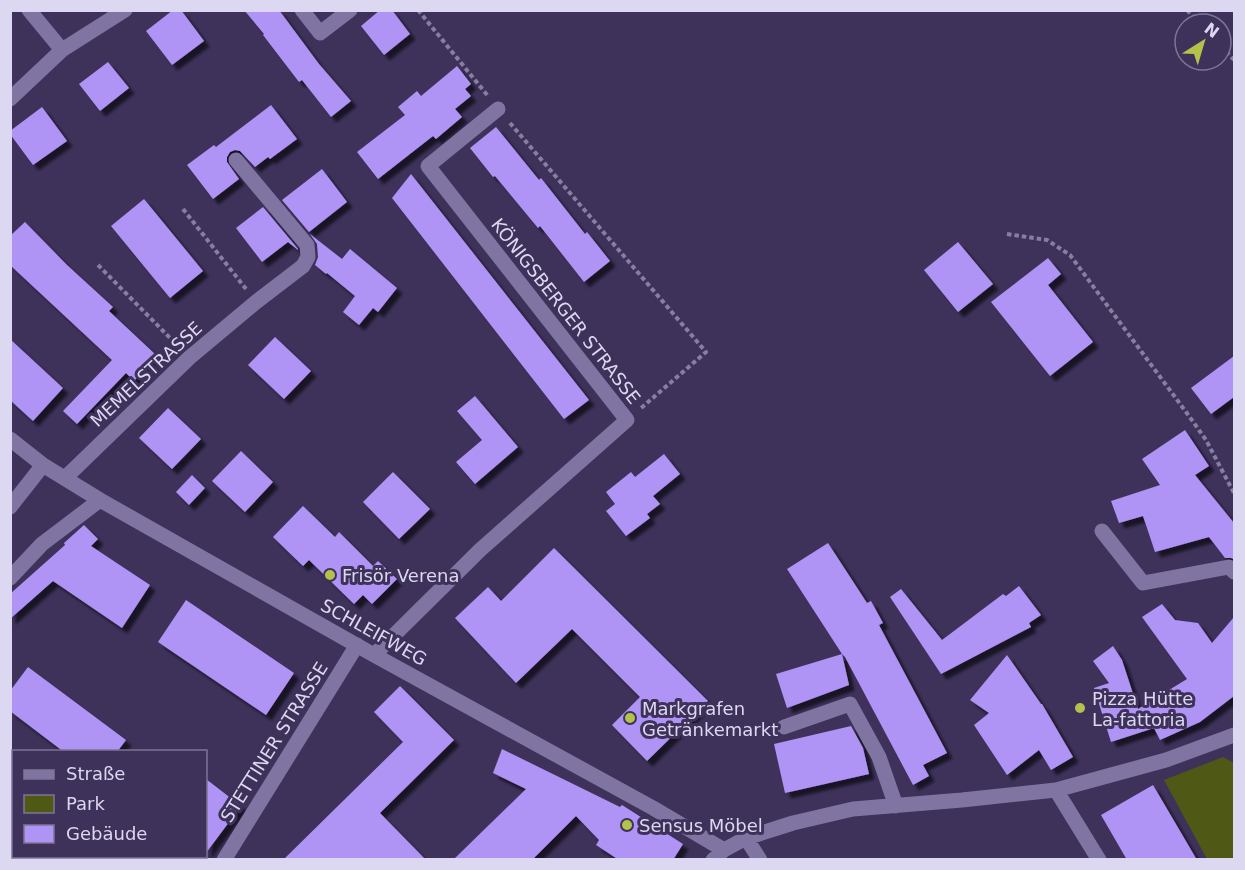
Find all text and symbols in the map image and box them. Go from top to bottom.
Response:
north arrow [1173,12,1233,72]
text: N [1201,19,1223,42]
street label: KÖNIGSBERGER STRASSE [487,214,645,408]
street label: MEMELSTRASSE [86,317,206,431]
place label: Frisör Verena [342,565,459,586]
marker: Frisör Verena [323,568,337,582]
street label: SCHLEIFWEG [317,594,431,670]
street label: STETTINER STRASSE [216,658,332,826]
place label: Pizza Hütte La-fattoria [1092,688,1193,730]
place label: Markgrafen Getränkemarkt [642,698,778,740]
marker: Pizza Hütte La-fattoria [1073,701,1087,715]
marker: Markgrafen Getränkemarkt [623,711,637,725]
legend [12,750,207,858]
text: Straße [66,763,125,784]
text: Park [66,793,105,814]
place label: Sensus Möbel [639,815,763,836]
marker: Sensus Möbel [620,818,634,832]
text: Gebäude [66,823,147,844]

